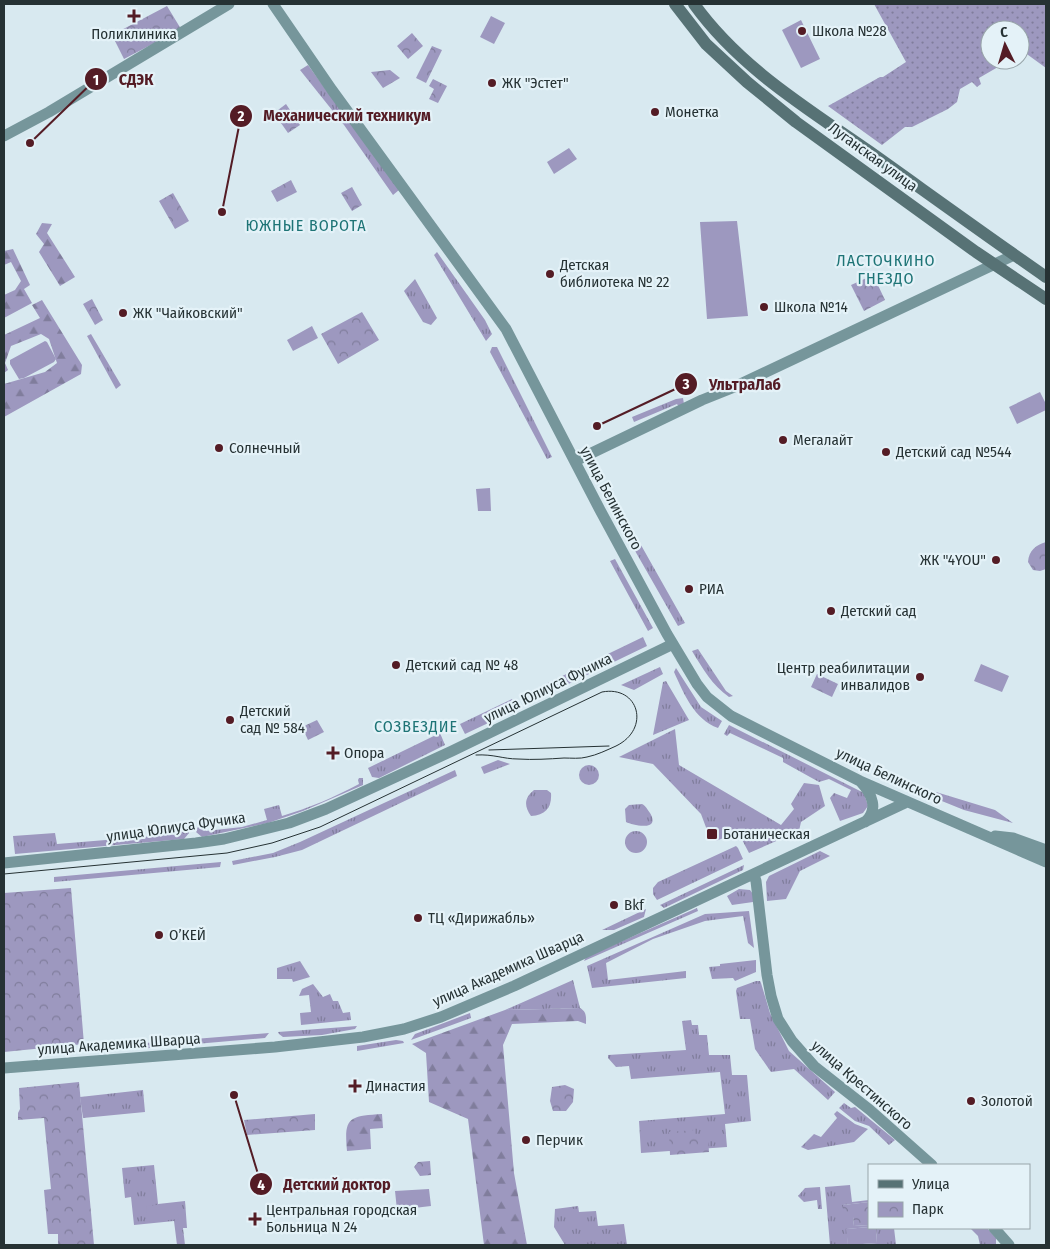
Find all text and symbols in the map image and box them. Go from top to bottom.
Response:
marker: Поликлиника [127,9,141,23]
north arrow [980,20,1030,70]
place label: Школа №28 [812,22,887,40]
text: С [1000,24,1009,41]
place label: Поликлиника [91,25,177,43]
marker: Школа №28 [796,25,808,37]
callout: СДЭК [84,64,163,95]
text: СДЭК [119,70,154,89]
text: 1 [93,71,99,89]
place label: ЖК "Эстет" [502,74,569,92]
marker: ЖК "Эстет" [486,77,498,89]
callout: Механический техникум [229,100,441,131]
place label: Монетка [665,103,719,121]
text: Механический техникум [263,106,431,125]
marker: Монетка [649,106,661,118]
text: 2 [237,107,245,125]
street label: Луганская улица [825,119,921,195]
district label: ЮЖНЫЕ ВОРОТА [245,216,367,235]
district label: ЛАСТОЧКИНО ГНЕЗДО [836,251,936,288]
place label: Детская библиотека № 22 [559,256,670,291]
marker: Детская библиотека № 22 [544,268,556,280]
place label: Школа №14 [774,298,848,316]
marker: Школа №14 [758,301,770,313]
place label: ЖК "Чайковский" [133,304,243,322]
marker: ЖК "Чайковский" [117,307,129,319]
callout: УльтраЛаб [674,369,791,400]
text: 3 [681,375,690,393]
text: УльтраЛаб [708,375,781,394]
place label: Мегалайт [793,431,854,449]
marker: Мегалайт [777,434,789,446]
place label: Солнечный [229,439,301,457]
marker: Солнечный [213,442,225,454]
street label: улица Белинского [576,443,646,553]
place label: Детский сад №544 [895,443,1011,461]
marker: Детский сад №544 [880,446,892,458]
place label: ЖК "4YOU" [920,551,986,569]
marker: ЖК "4YOU" [990,554,1002,566]
place label: РИА [699,580,724,598]
marker: РИА [683,583,695,595]
place label: Детский сад [840,602,916,620]
marker: Детский сад [825,605,837,617]
street label: улица Юлиуса Фучика [481,649,615,727]
place label: Детский сад № 48 [405,656,518,674]
marker: Детский сад № 48 [390,659,402,671]
place label: Центр реабилитации инвалидов [777,659,910,694]
marker: Центр реабилитации инвалидов [914,671,926,683]
place label: Детский сад № 584 [239,702,305,737]
marker: Детский сад № 584 [224,714,236,726]
district label: СОЗВЕЗДИЕ [374,717,458,736]
place label: Опора [344,744,384,762]
street label: улица Белинского [833,744,945,808]
marker: Опора [326,746,340,760]
street label: улица Юлиуса Фучика [105,808,247,846]
place label: Ботаническая [723,825,810,843]
marker: Ботаническая [705,827,719,841]
place label: Bkf [624,896,645,914]
marker: Bkf [608,899,620,911]
place label: ТЦ «Дирижабль» [428,909,535,927]
marker: ТЦ «Дирижабль» [412,912,424,924]
place label: О’КЕЙ [169,926,206,944]
street label: улица Академика Шварца [430,928,586,1010]
marker: О’КЕЙ [153,929,165,941]
street label: улица Академика Шварца [37,1029,201,1059]
street label: улица Крестинского [808,1036,916,1134]
place label: Династия [365,1077,426,1095]
marker: Династия [348,1079,362,1093]
place label: Золотой [981,1092,1033,1110]
marker: Золотой [965,1095,977,1107]
place label: Перчик [536,1131,583,1149]
marker: Перчик [520,1134,532,1146]
legend [868,1164,1030,1229]
callout: Детский доктор [248,1169,400,1200]
text: Детский доктор [282,1175,391,1194]
text: Улица [911,1175,950,1193]
text: 4 [257,1176,265,1194]
text: Парк [912,1200,943,1218]
place label: Центральная городская Больница N 24 [266,1201,417,1236]
marker: Центральная городская Больница N 24 [248,1212,262,1226]

